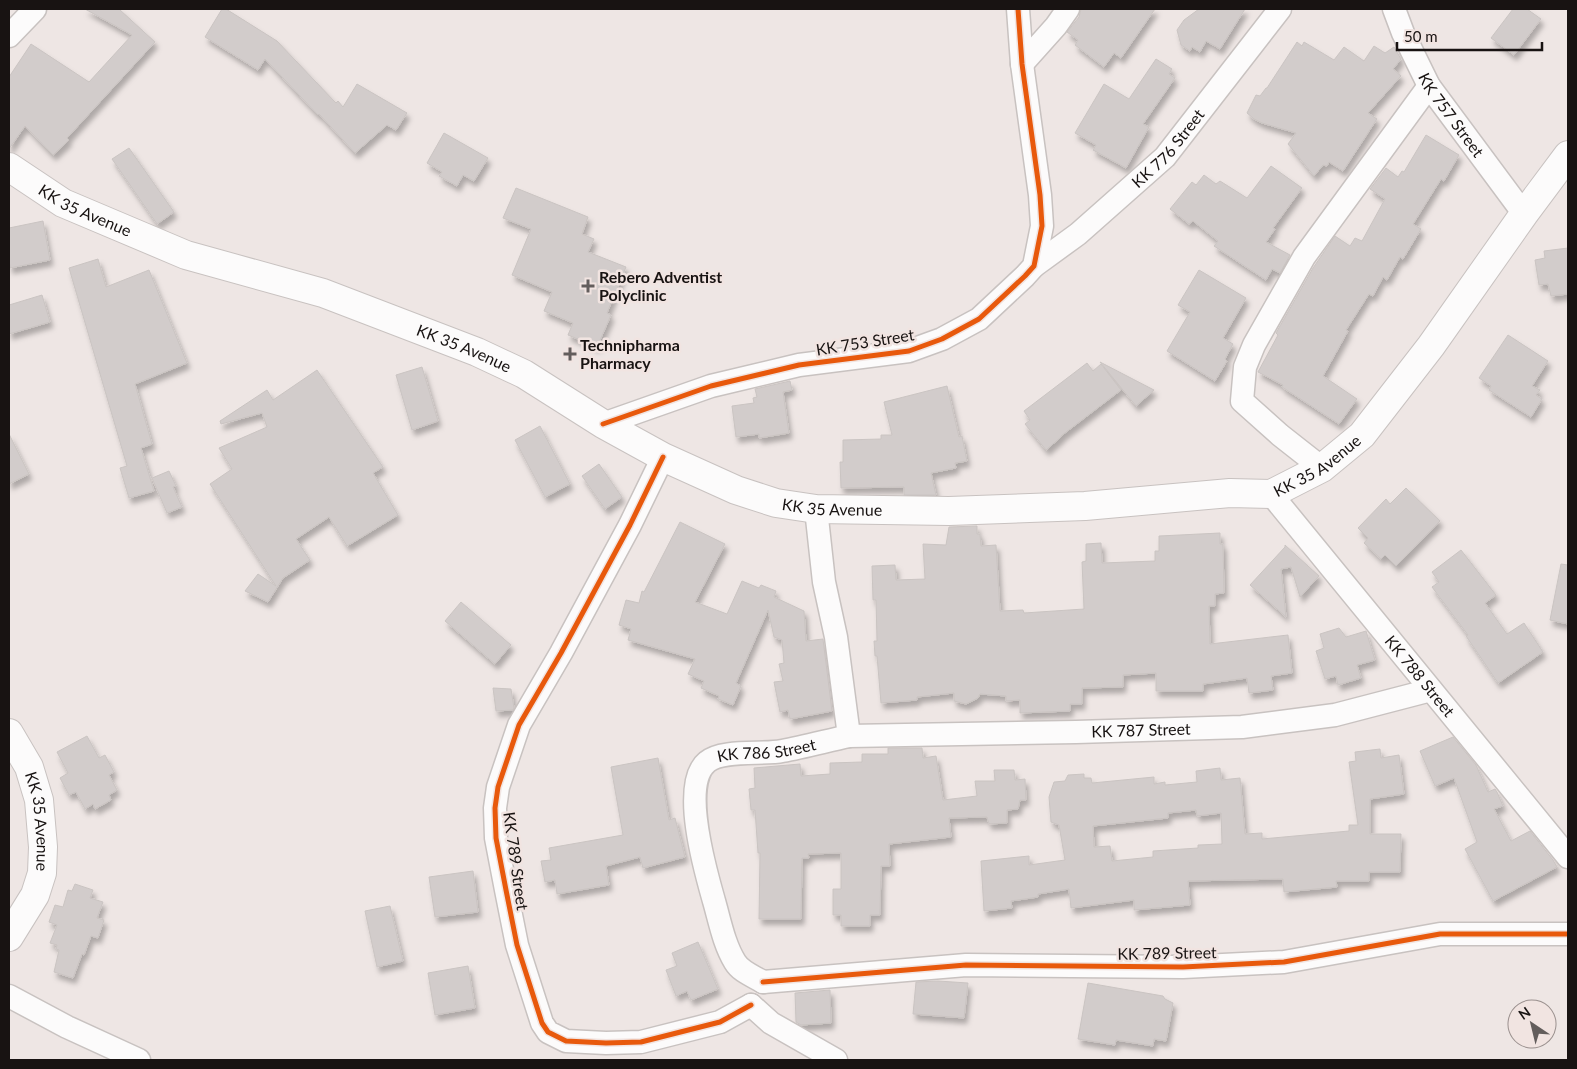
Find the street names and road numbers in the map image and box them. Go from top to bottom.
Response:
street label: KK 757 Street [1415,70,1488,161]
street label: KK 776 Street [1127,105,1208,191]
street label: KK 35 Avenue [35,180,134,240]
street label: KK 35 Avenue [414,320,514,376]
street label: KK 753 Street [814,324,916,359]
street label: KK 35 Avenue [1270,430,1364,500]
street label: KK 35 Avenue [781,494,882,519]
street label: KK 788 Street [1381,631,1459,720]
street label: KK 787 Street [1091,719,1191,741]
street label: KK 786 Street [715,734,818,765]
street label: KK 35 Avenue [22,769,53,872]
street label: KK 789 Street [500,810,533,912]
street label: KK 789 Street [1117,942,1217,963]

